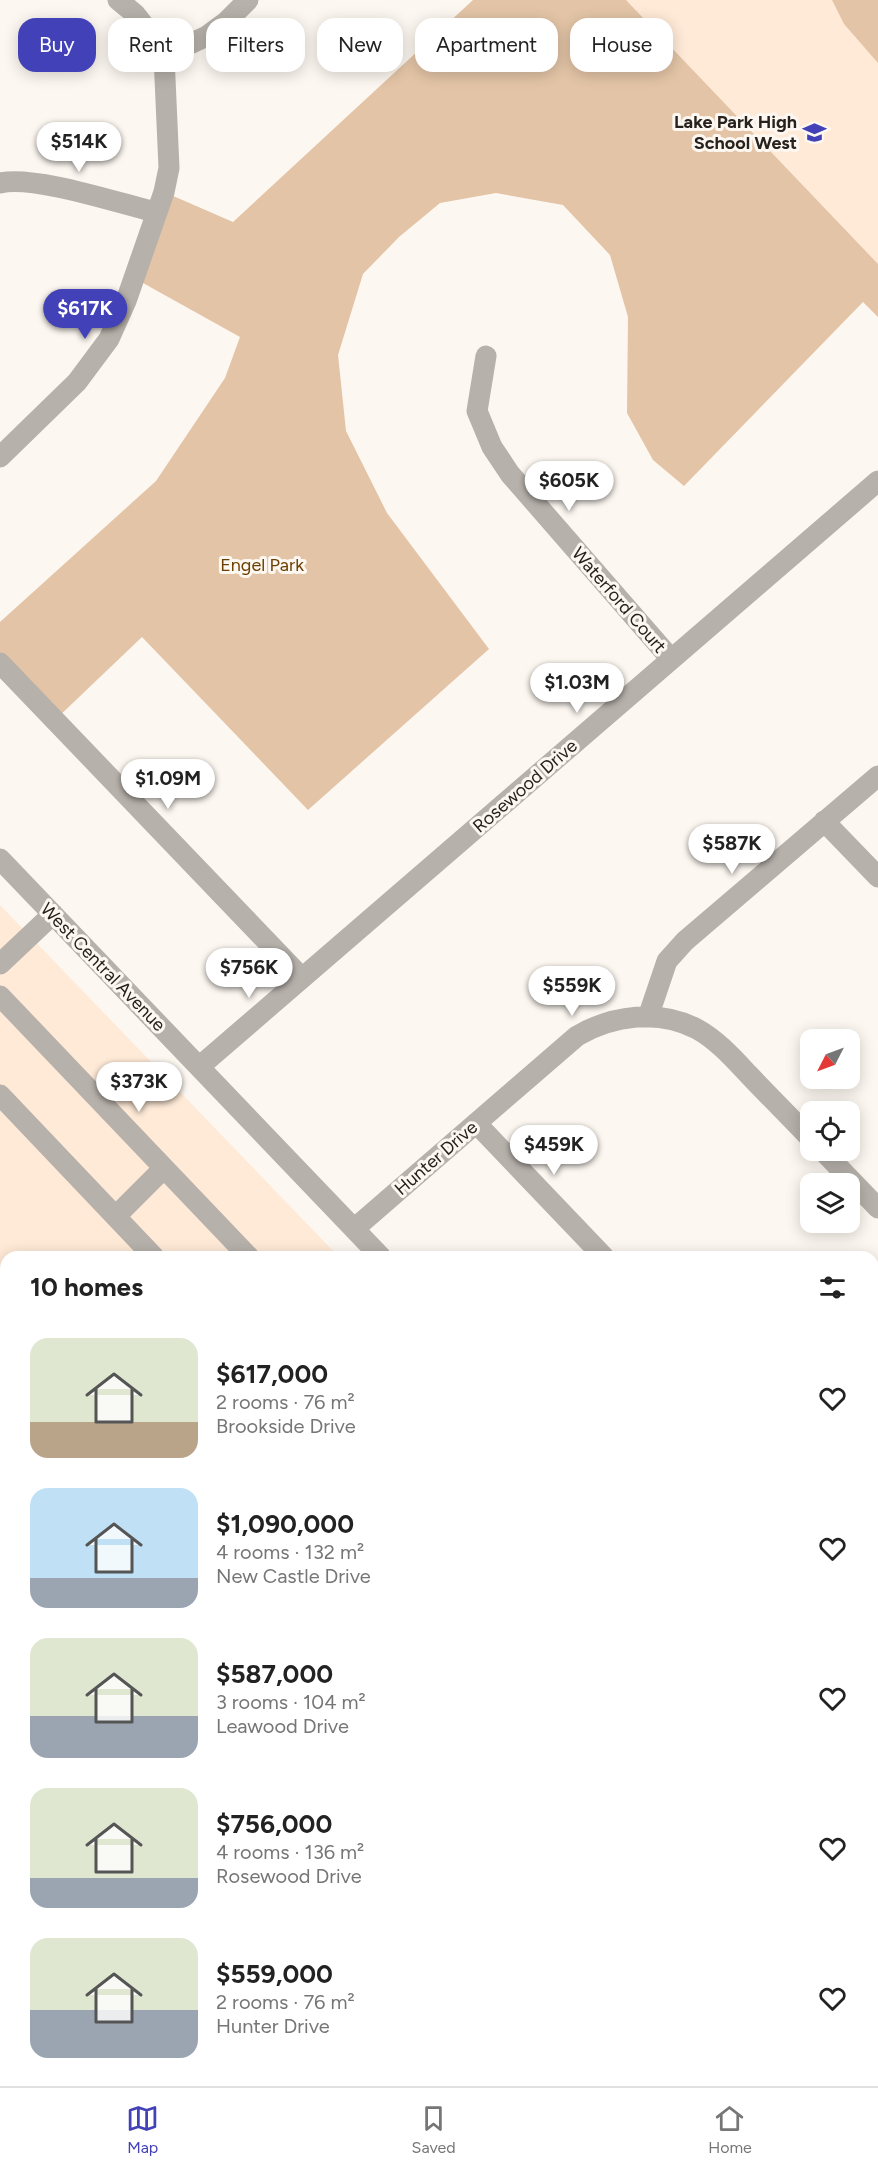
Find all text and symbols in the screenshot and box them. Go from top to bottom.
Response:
chip: Buy [18,18,96,72]
chip: Rent [108,18,194,72]
chip: Filters [206,18,305,72]
chip: New [317,18,403,72]
chip: Apartment [415,18,558,72]
chip: House [570,18,673,72]
place label: Lake Park High School West [674,111,797,154]
school or university icon: Lake Park High School West [802,119,828,145]
pin: $514K [37,122,121,173]
text: $514K [50,129,108,153]
pin: $617K [43,289,127,340]
text: $617K [57,296,113,320]
pin: $605K [527,461,611,512]
text: $605K [539,468,599,492]
street label: Waterford Court [567,543,671,657]
park label: Engel Park [220,554,304,576]
pin: $1.03M [528,663,626,714]
text: $1.03M [544,670,610,694]
street label: Rosewood Drive [468,735,582,837]
pin: $1.09M [119,759,217,810]
text: $1.09M [135,766,201,790]
pin: $587K [690,824,774,875]
text: $587K [702,831,762,855]
street label: West Central Avenue [36,898,170,1036]
pin: $756K [207,948,291,999]
text: $756K [220,955,278,979]
pin: $559K [530,966,614,1017]
text: $559K [542,973,602,997]
north arrow [800,1029,860,1089]
map controls [800,1029,860,1233]
pin: $373K [97,1062,181,1113]
text: $373K [110,1069,168,1093]
button: locate [800,1101,860,1161]
street label: Hunter Drive [390,1116,482,1200]
pin: $459K [512,1125,596,1176]
text: $459K [524,1132,584,1156]
button: layers [800,1173,860,1233]
text: 10 homes [30,1271,143,1303]
icon: filters [816,1271,849,1304]
text: $617,000 [216,1358,328,1390]
icon: home [78,1362,150,1434]
icon: heart [816,1382,849,1415]
text: 2 rooms · 76 m² [216,1390,355,1414]
text: Brookside Drive [216,1414,356,1438]
text: $1,090,000 [216,1508,354,1540]
icon: home [78,1512,150,1584]
icon: heart [816,1532,849,1565]
text: 4 rooms · 132 m² [216,1540,364,1564]
text: New Castle Drive [216,1564,371,1588]
text: $587,000 [216,1658,333,1690]
icon: home [78,1662,150,1734]
icon: heart [816,1682,849,1715]
text: 3 rooms · 104 m² [216,1690,366,1714]
text: Leawood Drive [216,1714,349,1738]
text: $756,000 [216,1808,332,1840]
icon: home [78,1812,150,1884]
icon: heart [816,1832,849,1865]
text: 4 rooms · 136 m² [216,1840,364,1864]
text: Rosewood Drive [216,1864,362,1888]
text: $559,000 [216,1958,333,1990]
icon: home [78,1962,150,2034]
icon: heart [816,1982,849,2015]
text: 2 rooms · 76 m² [216,1990,355,2014]
text: Hunter Drive [216,2014,330,2038]
tab: Map [126,2102,159,2157]
tab: Saved [412,2102,456,2157]
tab: Home [708,2102,752,2157]

